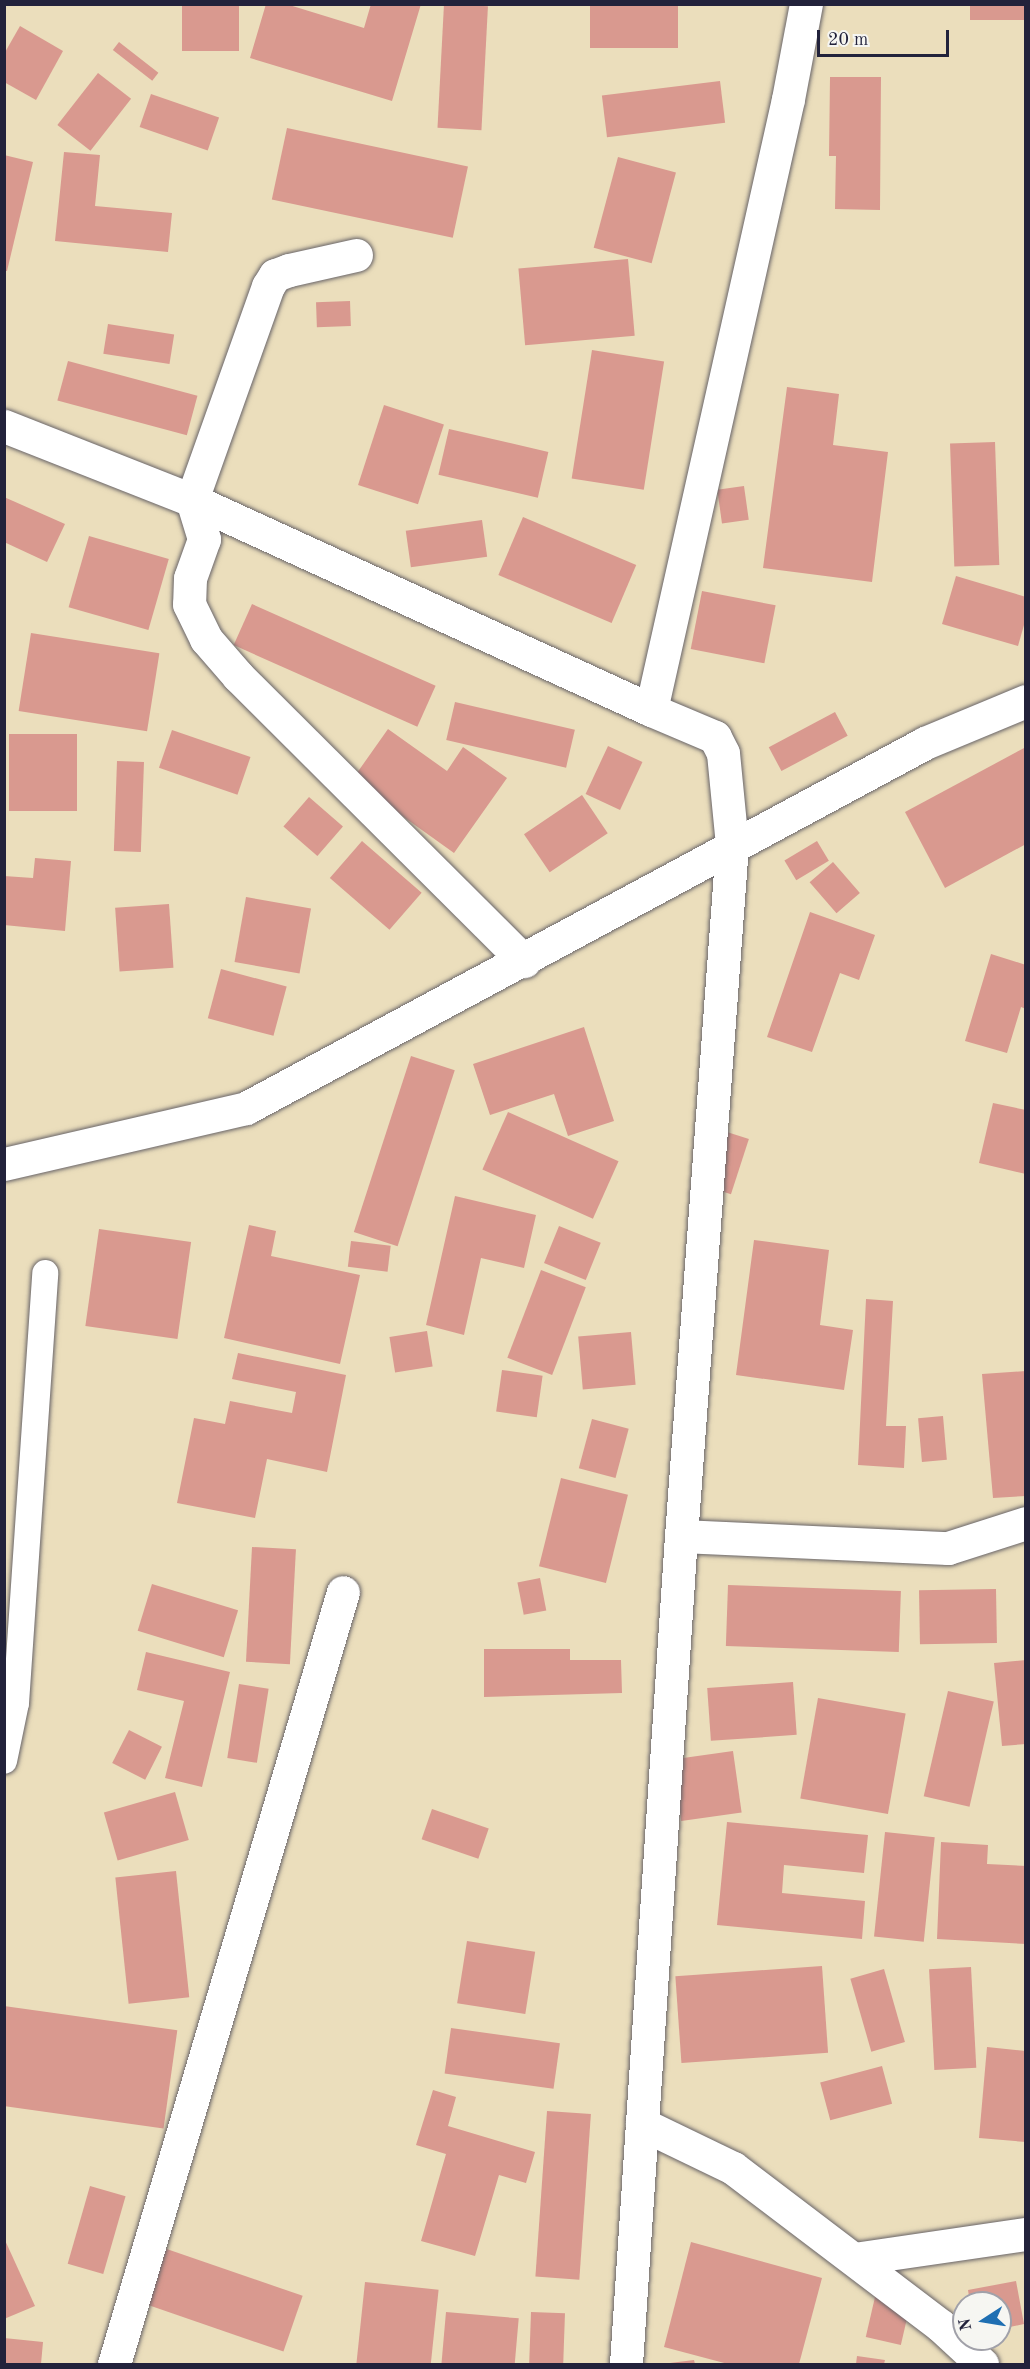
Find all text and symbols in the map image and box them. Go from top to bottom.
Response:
scale bar [820,18,952,56]
text: 20 m [828,31,868,49]
north arrow [952,2291,1012,2351]
text: N [957,2317,975,2332]

